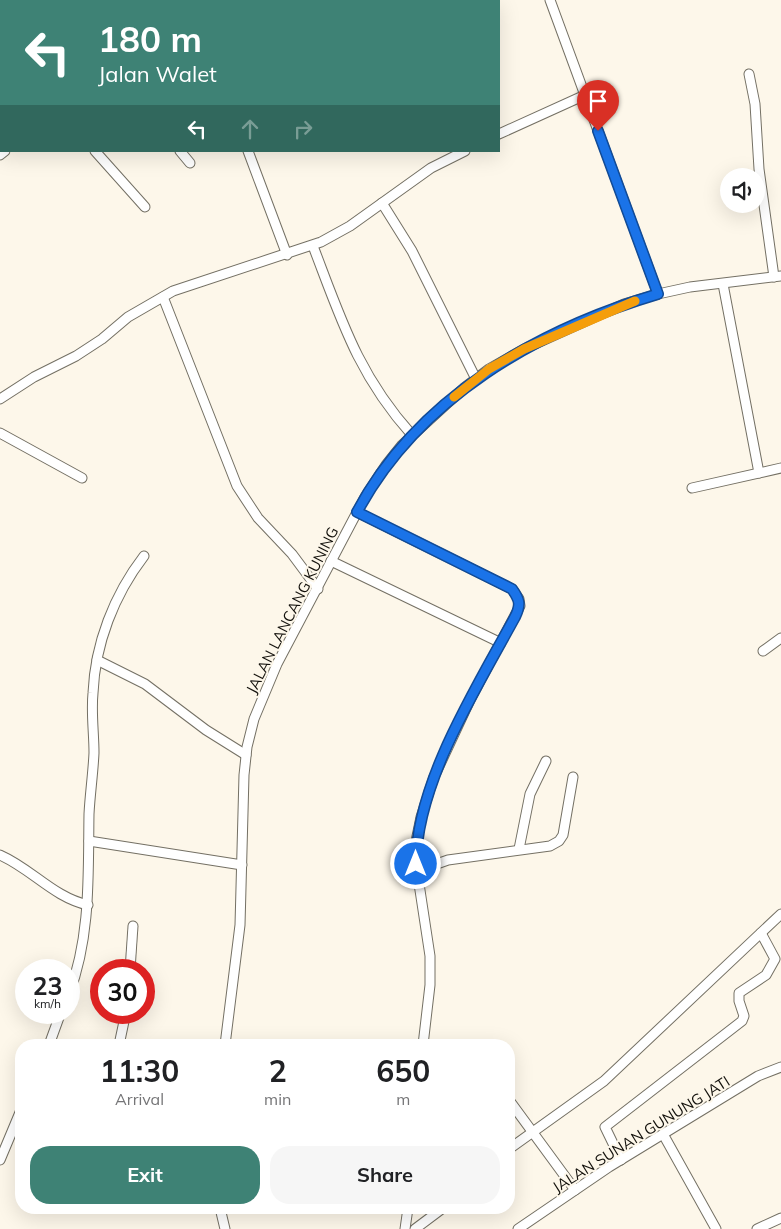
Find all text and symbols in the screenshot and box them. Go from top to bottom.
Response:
text: 180 m [98,17,202,61]
icon: left [15,20,80,85]
text: Jalan Walet [98,60,217,88]
pin [577,80,619,131]
icon: arrive [584,87,612,115]
icon: left [183,115,211,143]
icon: ahead [236,115,264,143]
icon: right [289,115,317,143]
map controls [720,168,765,213]
button: sound [720,168,765,213]
street label: JALAN LANCANG KUNING [242,523,342,697]
position arrow [389,837,441,889]
speed limit sign: 30 [90,959,155,1024]
text: 23 [32,970,63,1001]
text: km/h [34,996,61,1011]
text: 11:30 [100,1052,179,1090]
text: 2 [269,1052,287,1090]
text: 650 [376,1052,430,1090]
street label: JALAN SUNAN GUNUNG JATI [549,1071,733,1197]
text: Arrival [115,1089,164,1109]
text: min [264,1089,291,1109]
text: m [396,1089,410,1109]
button: Exit [30,1146,260,1204]
button: Share [270,1146,500,1204]

